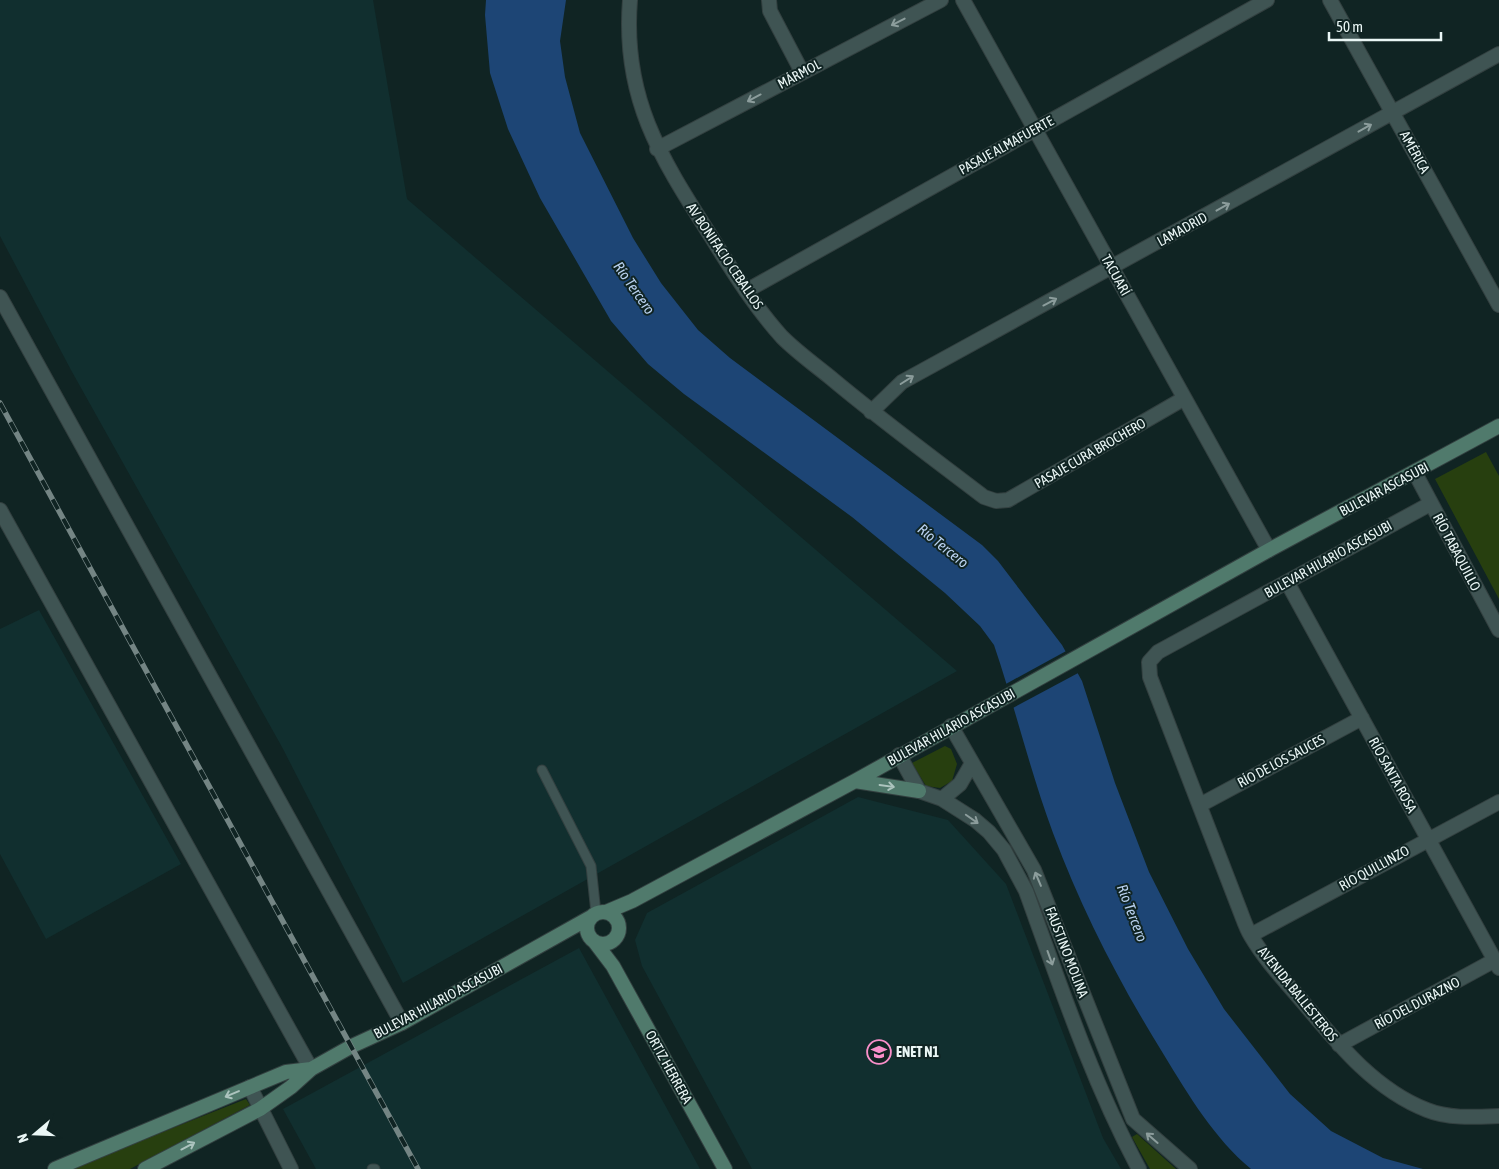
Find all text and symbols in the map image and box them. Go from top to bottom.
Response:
scale bar [1329,10,1442,42]
one-way arrow [891,18,906,27]
text: 50 m [1336,18,1363,35]
street label: MÁRMOL [775,56,824,92]
one-way arrow [747,93,762,103]
street label: PASAJE ALMAFUERTE [956,112,1056,178]
one-way arrow [1358,123,1372,133]
street label: AMÉRICA [1397,128,1433,176]
street label: AV BONIFACIO CEBALLOS [684,200,767,312]
one-way arrow [1215,202,1230,211]
street label: LAMADRID [1154,209,1210,249]
street label: TACUARÍ [1098,252,1134,298]
water label: Río Tercero [610,258,659,317]
one-way arrow [1042,297,1057,306]
one-way arrow [900,374,914,384]
street label: PASAJE CURA BROCHERO [1032,415,1148,491]
street label: BULEVAR ASCASUBI [1337,459,1431,519]
street label: RÍO TABAQUILLO [1430,511,1484,593]
street label: BULEVAR HILARIO ASCASUBI [1261,517,1395,601]
water label: Río Tercero [915,520,972,571]
street label: BULEVAR HILARIO ASCASUBI [884,685,1018,769]
street label: RÍO DE LOS SAUCES [1235,731,1328,791]
street label: RÍO SANTA ROSA [1366,734,1420,816]
one-way arrow [879,781,895,791]
one-way arrow [965,814,979,824]
street label: RÍO QUILLINZO [1336,842,1412,894]
one-way arrow [1032,872,1042,887]
water label: Río Tercero [1114,882,1151,944]
street label: FAUSTINO MOLINA [1042,904,1092,1000]
street label: AVENIDA BALLESTEROS [1255,943,1341,1045]
one-way arrow [1046,950,1055,965]
street label: BULEVAR HILARIO ASCASUBI [371,960,505,1042]
street label: RÍO DEL DURAZNO [1372,974,1462,1032]
street label: ORTIZ HERRERA [642,1028,696,1106]
school or university icon: ENET N1 [866,1039,892,1065]
place label: ENET N1 [896,1044,940,1060]
one-way arrow [225,1090,240,1100]
north arrow [10,1109,60,1159]
text: N [14,1132,32,1145]
one-way arrow [1146,1132,1159,1144]
one-way arrow [180,1141,195,1150]

